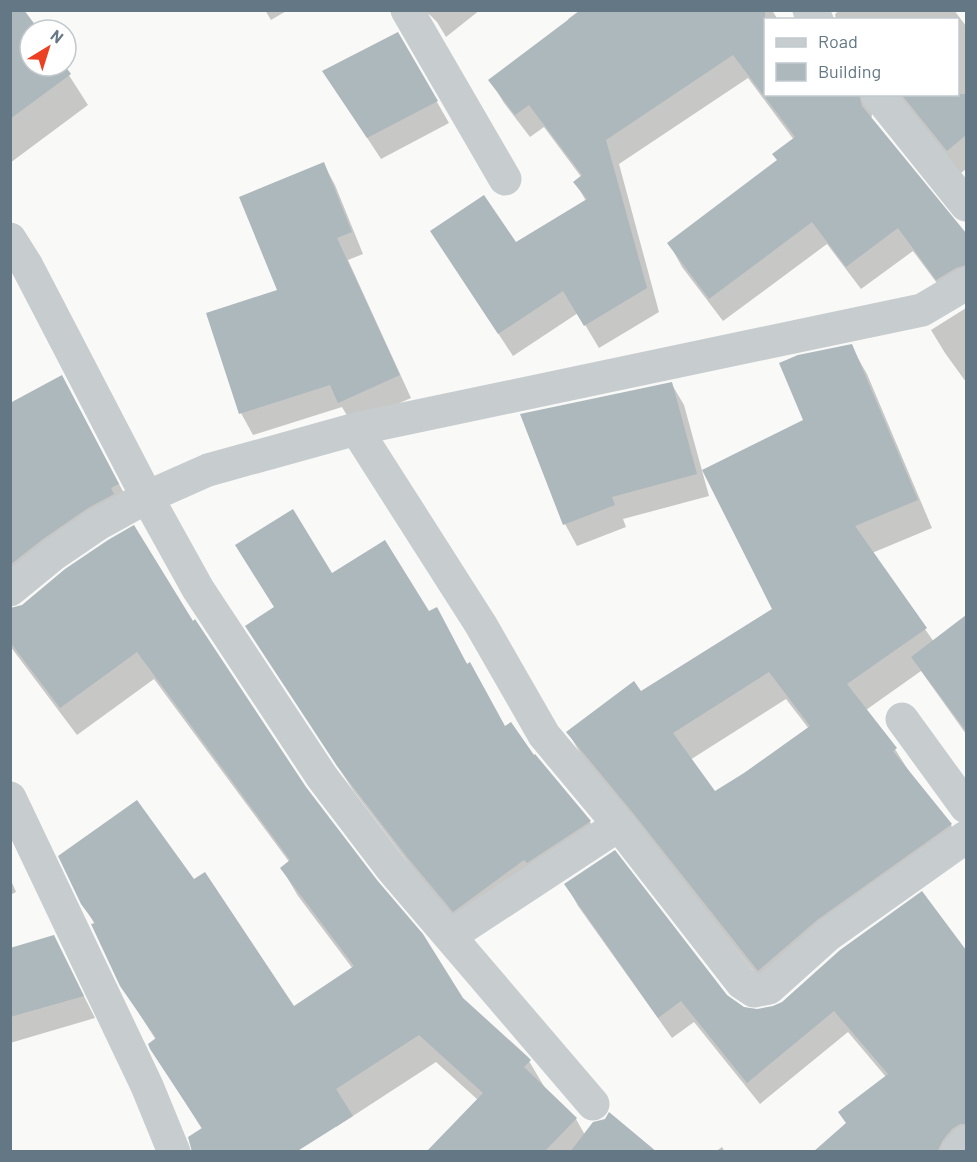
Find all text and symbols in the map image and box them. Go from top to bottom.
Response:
north arrow [18,18,78,78]
legend [764,18,959,96]
text: N [48,25,68,47]
text: Road [818,30,858,52]
text: Building [818,60,881,82]

